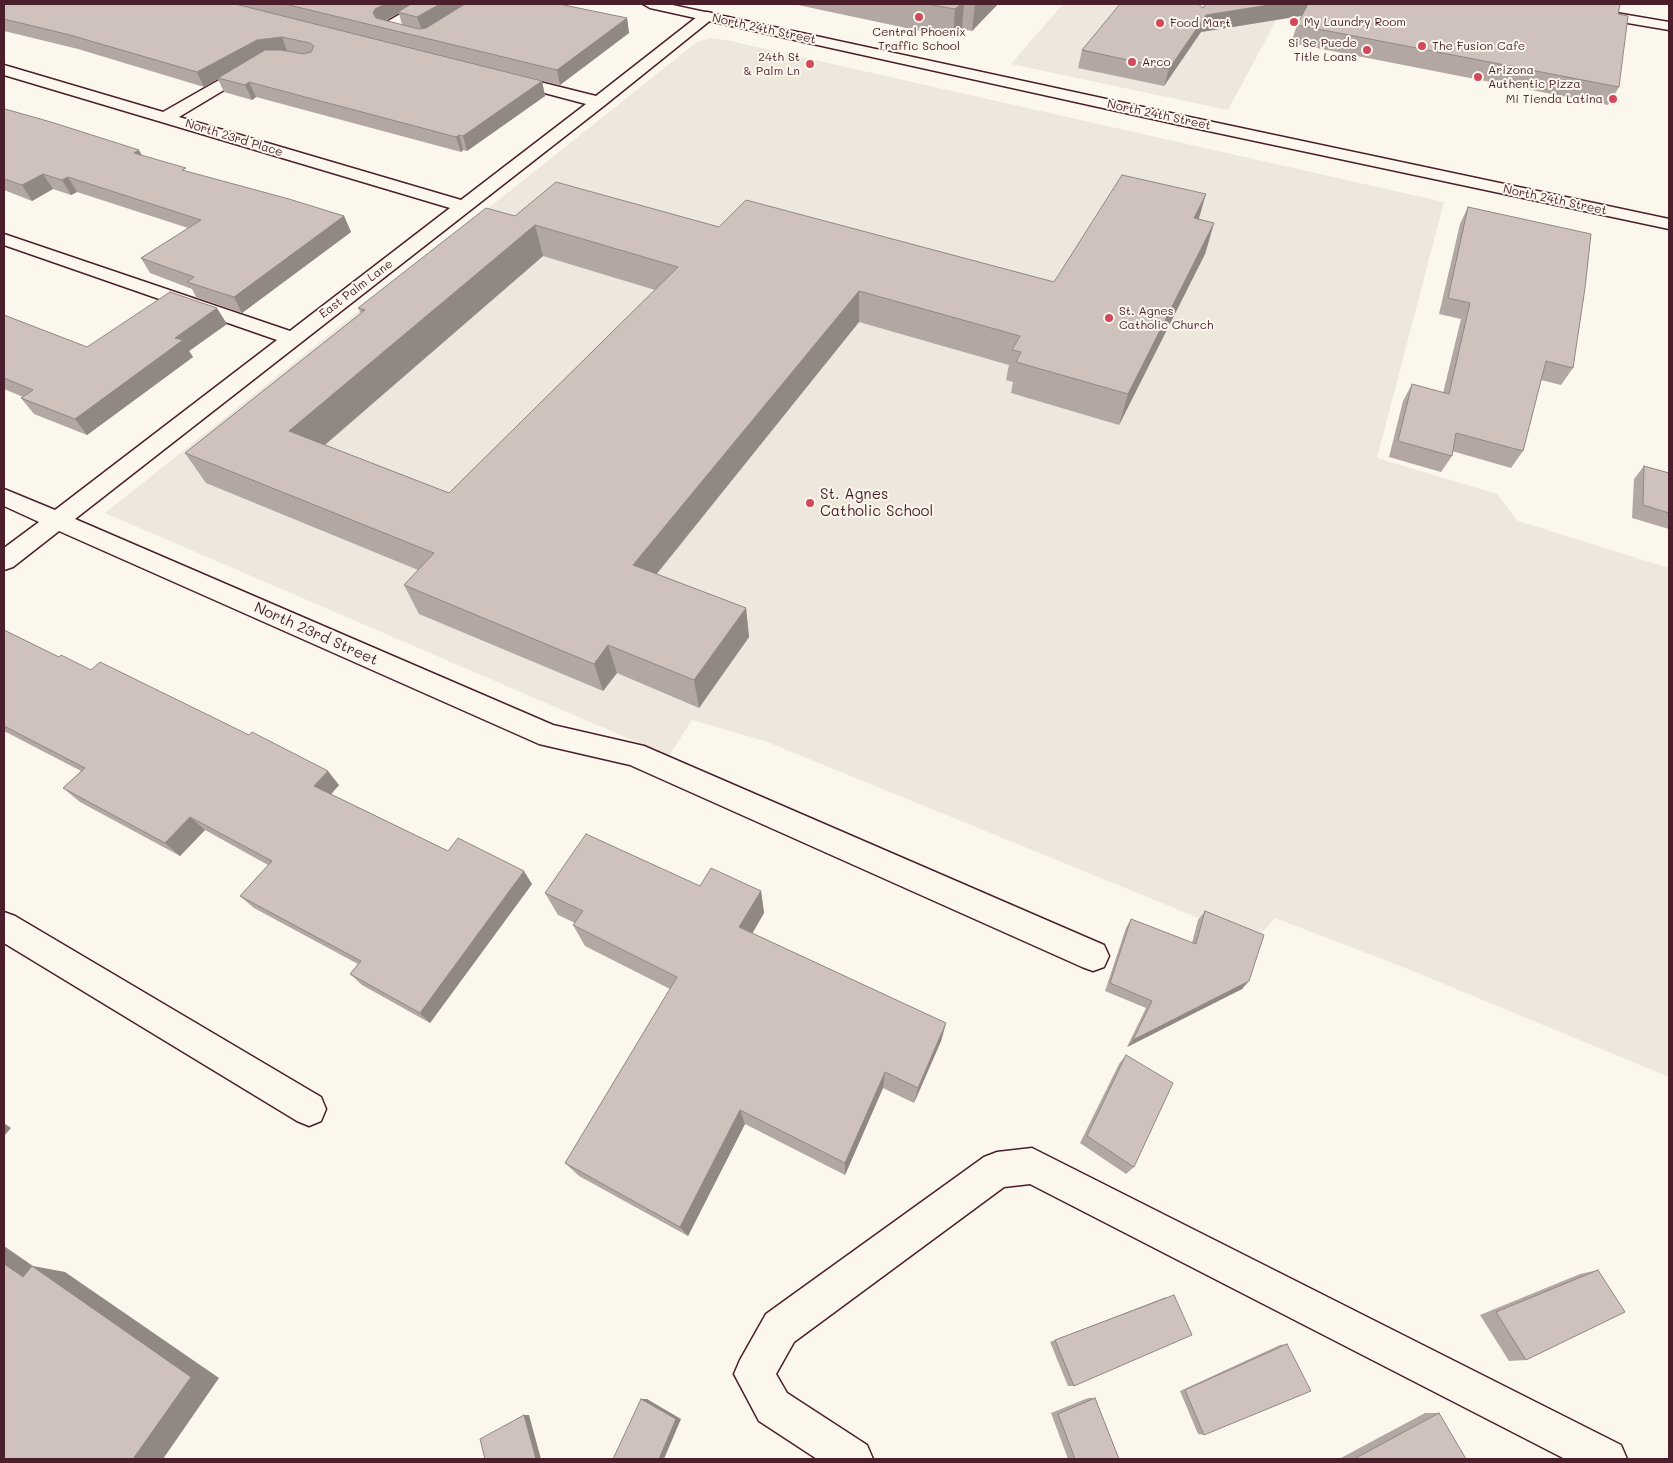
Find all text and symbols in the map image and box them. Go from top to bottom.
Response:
street label: North 24th Street [711,11,817,47]
marker: Central Phoenix Traffic School [913,11,925,23]
place label: My Laundry Room [1304,15,1406,29]
place label: Food Mart [1170,16,1231,30]
marker: My Laundry Room [1288,16,1300,28]
marker: Food Mart [1154,17,1166,29]
place label: Central Phoenix Traffic School [872,25,966,53]
place label: Si Se Puede Title Loans [1288,36,1357,64]
place label: The Fusion Cafe [1432,39,1525,53]
marker: The Fusion Cafe [1416,40,1428,52]
marker: Si Se Puede Title Loans [1361,44,1373,56]
place label: 24th St & Palm Ln [743,50,800,78]
place label: Arco [1142,55,1170,69]
marker: Arco [1126,56,1138,68]
marker: 24th St & Palm Ln [804,58,816,70]
place label: Arizona Authentic Pizza [1488,63,1581,91]
marker: Arizona Authentic Pizza [1472,71,1484,83]
place label: Mi Tienda Latina [1506,92,1603,106]
marker: Mi Tienda Latina [1607,93,1619,105]
street label: North 24th Street [1106,97,1212,133]
street label: North 23rd Place [183,116,285,160]
street label: North 24th Street [1502,182,1608,218]
street label: East Palm Lane [316,257,396,321]
place label: St. Agnes Catholic Church [1119,304,1214,332]
marker: St. Agnes Catholic Church [1103,312,1115,324]
place label: St. Agnes Catholic School [820,485,933,520]
marker: St. Agnes Catholic School [804,497,816,509]
street label: North 23rd Street [251,599,381,669]

